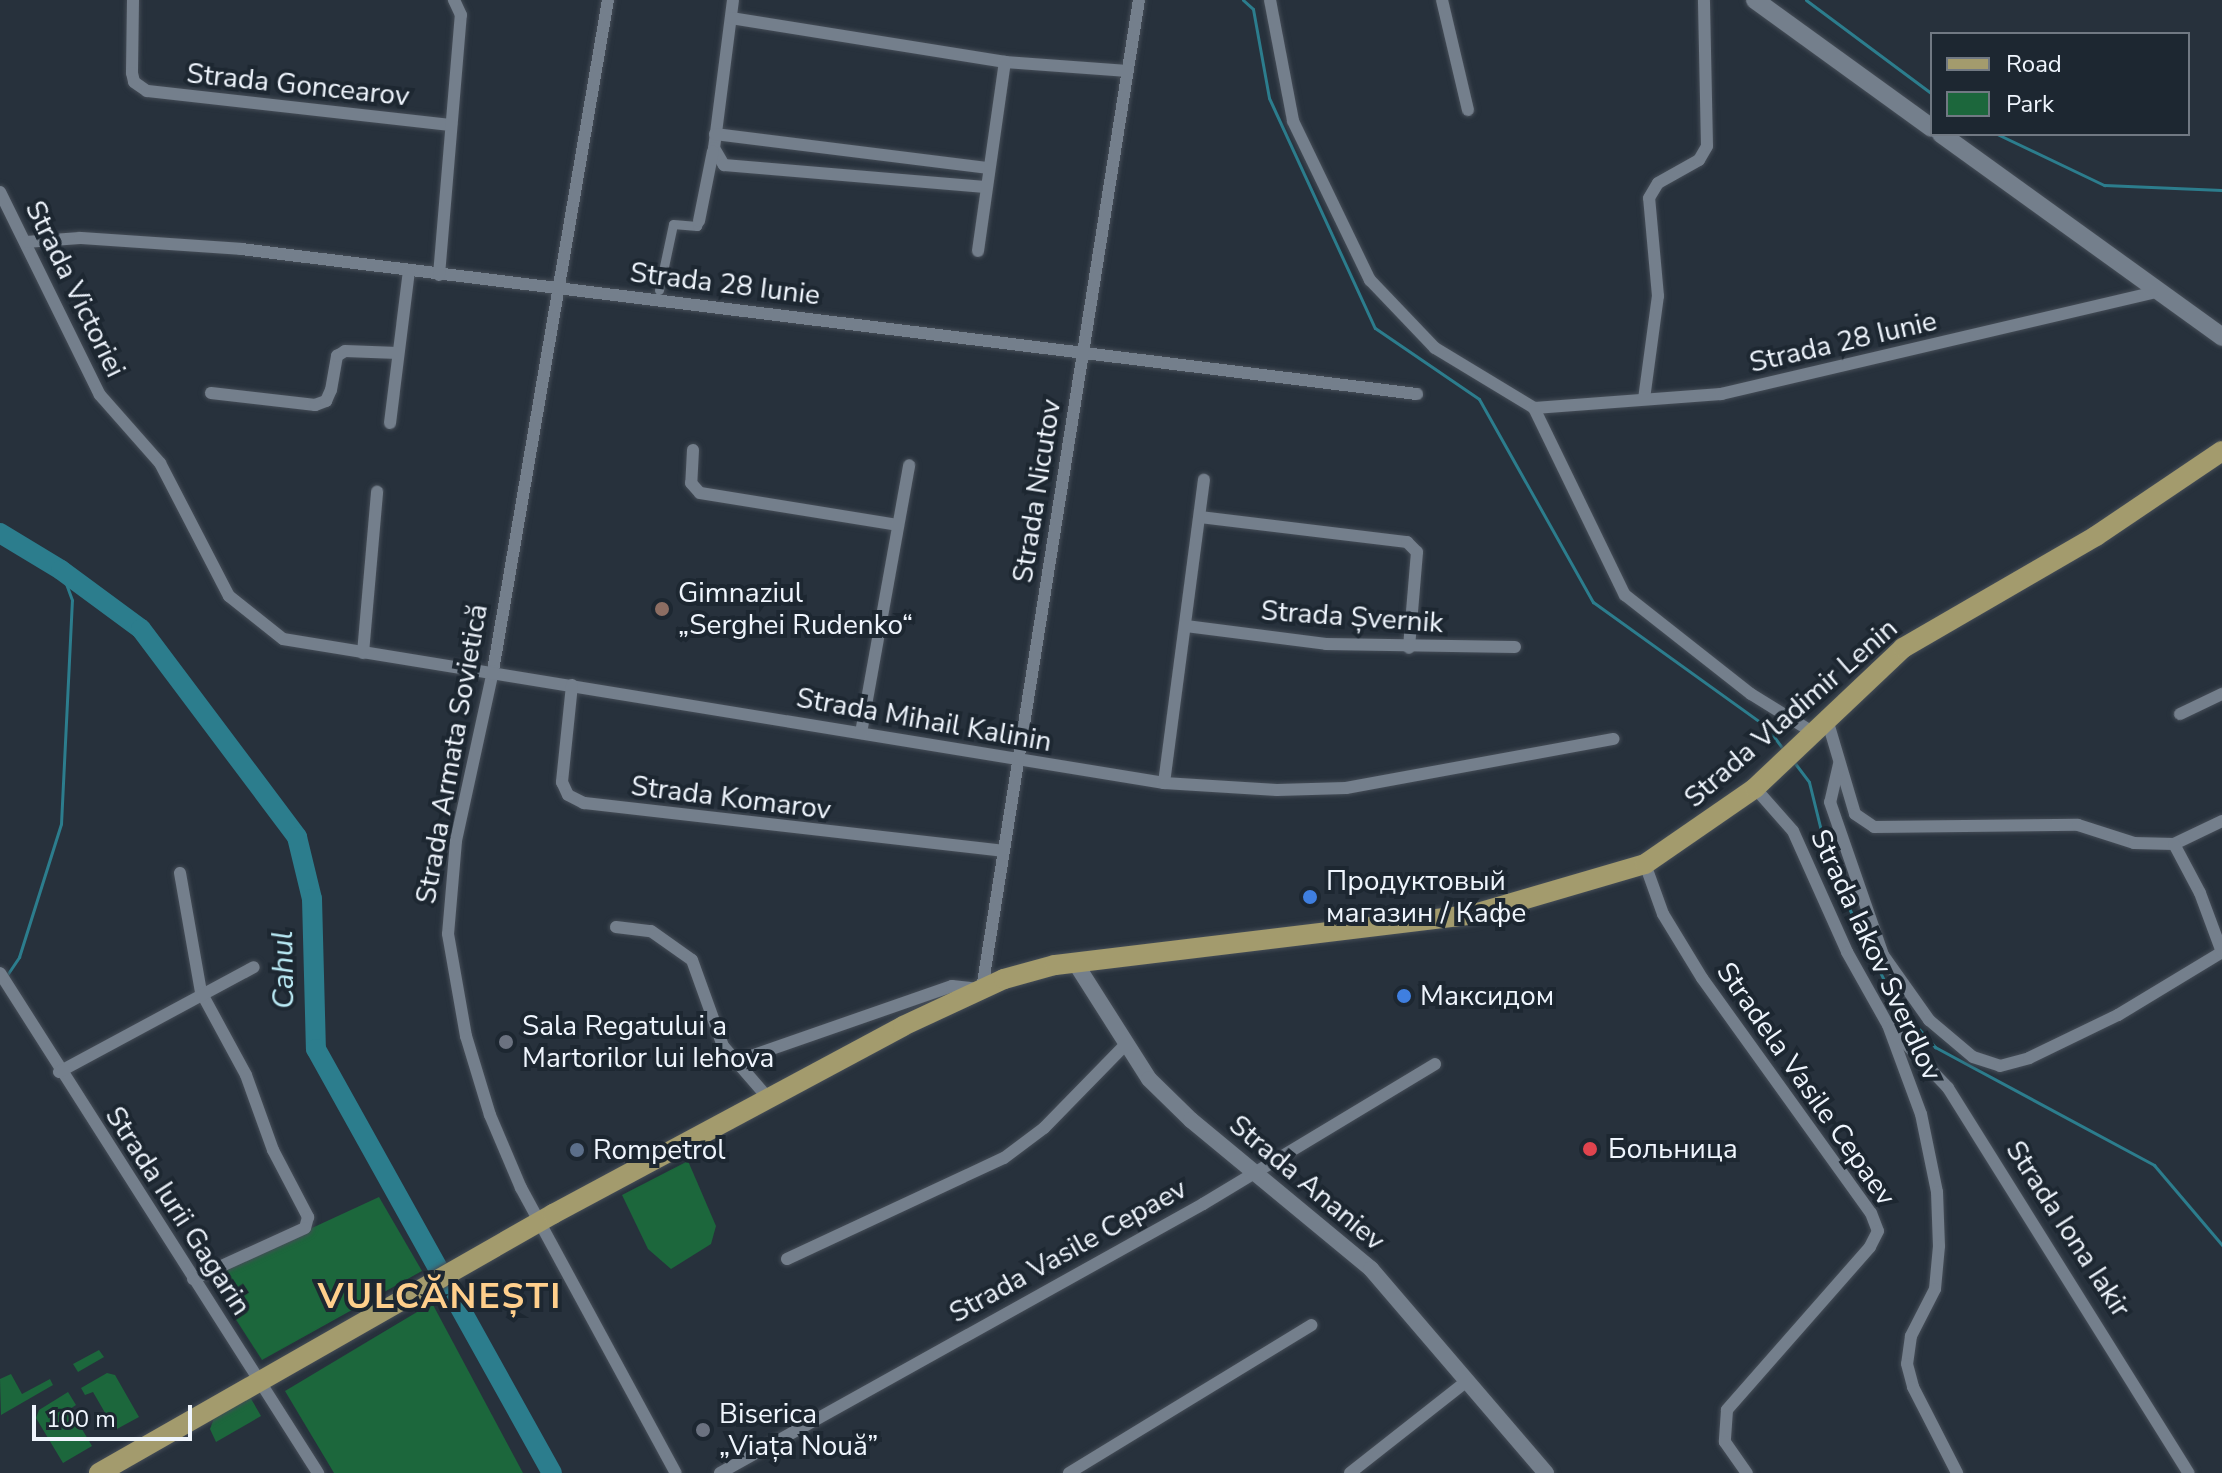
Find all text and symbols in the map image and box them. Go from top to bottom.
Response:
legend [1930,32,2190,136]
text: Road [2006,48,2062,80]
street label: Strada Goncearov [185,57,411,113]
text: Park [2006,88,2054,120]
street label: Strada Victoriei [18,195,132,383]
street label: Strada 28 Iunie [628,256,822,312]
street label: Strada 28 Iunie [1746,304,1940,380]
street label: Strada Nicutov [1006,397,1068,585]
place label: Gimnaziul „Serghei Rudenko“ [678,576,913,642]
street label: Strada Șvernik [1260,594,1444,640]
marker: Gimnaziul „Serghei Rudenko“ [653,600,671,618]
street label: Strada Armata Sovietică [409,602,495,906]
street label: Strada Vladimir Lenin [1678,611,1904,815]
street label: Strada Mihail Kalinin [794,681,1054,759]
street label: Strada Komarov [629,769,833,827]
street label: Strada Iakov Sverdlov [1803,824,1949,1086]
place label: Продуктовый магазин / Кафе [1326,864,1526,930]
marker: Продуктовый магазин / Кафе [1301,888,1319,906]
water label: Cahul [265,931,303,1009]
street label: Stradela Vasile Cepaev [1709,956,1903,1212]
place label: Максидом [1420,979,1554,1013]
marker: Максидом [1395,987,1413,1005]
place label: Sala Regatului a Martorilor lui Iehova [522,1009,774,1075]
marker: Sala Regatului a Martorilor lui Iehova [497,1033,515,1051]
street label: Strada Iurii Gagarin [98,1100,258,1322]
street label: Strada Ananiev [1222,1108,1392,1258]
place label: Больница [1608,1132,1738,1166]
place label: Rompetrol [593,1133,726,1167]
street label: Strada Iona Iakir [1999,1135,2137,1323]
marker: Больница [1579,1138,1601,1160]
marker: Rompetrol [568,1141,586,1159]
street label: Strada Vasile Cepaev [944,1172,1192,1330]
district label: VULCĂNEȘTI [318,1275,562,1319]
scale bar [36,1389,196,1439]
place label: Biserica „Viața Nouă” [719,1397,878,1463]
text: 100 m [46,1403,116,1435]
marker: Biserica „Viața Nouă” [694,1421,712,1439]

